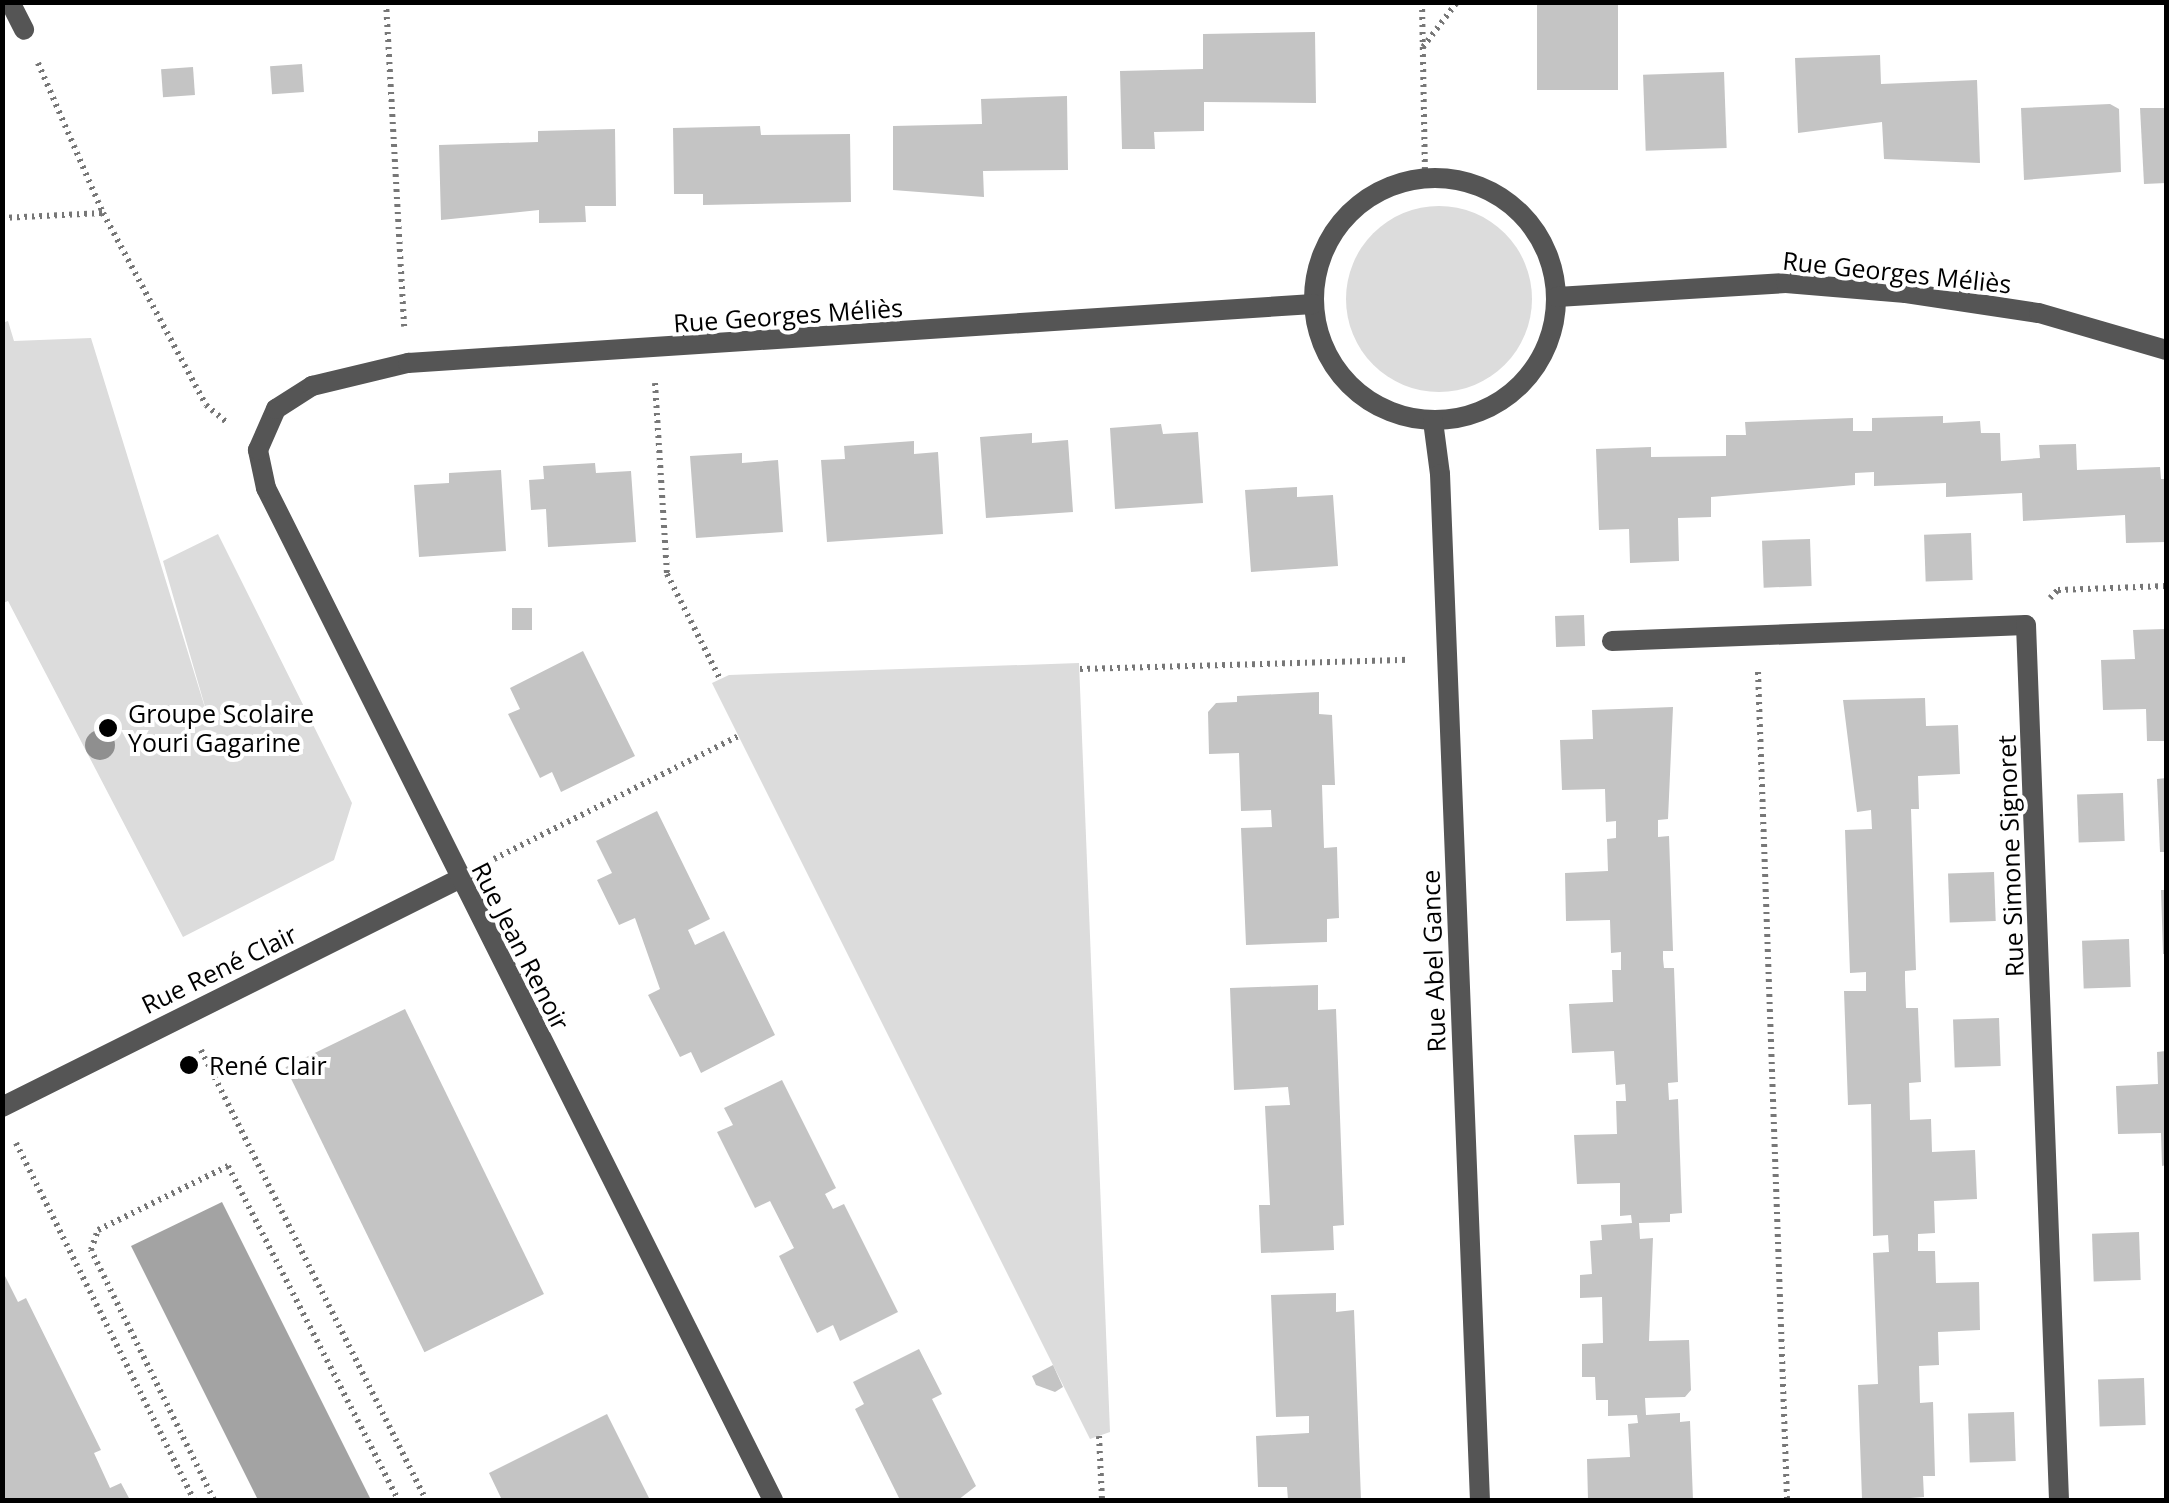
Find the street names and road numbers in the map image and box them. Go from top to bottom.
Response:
street label: Rue Georges Méliès [1781,245,2013,299]
street label: Rue Georges Méliès [672,292,904,338]
street label: Rue Simone Signoret [1991,734,2029,978]
street label: Rue Jean Renoir [466,857,576,1035]
street label: Rue Abel Gance [1415,869,1451,1053]
street label: Rue René Clair [136,918,302,1020]

